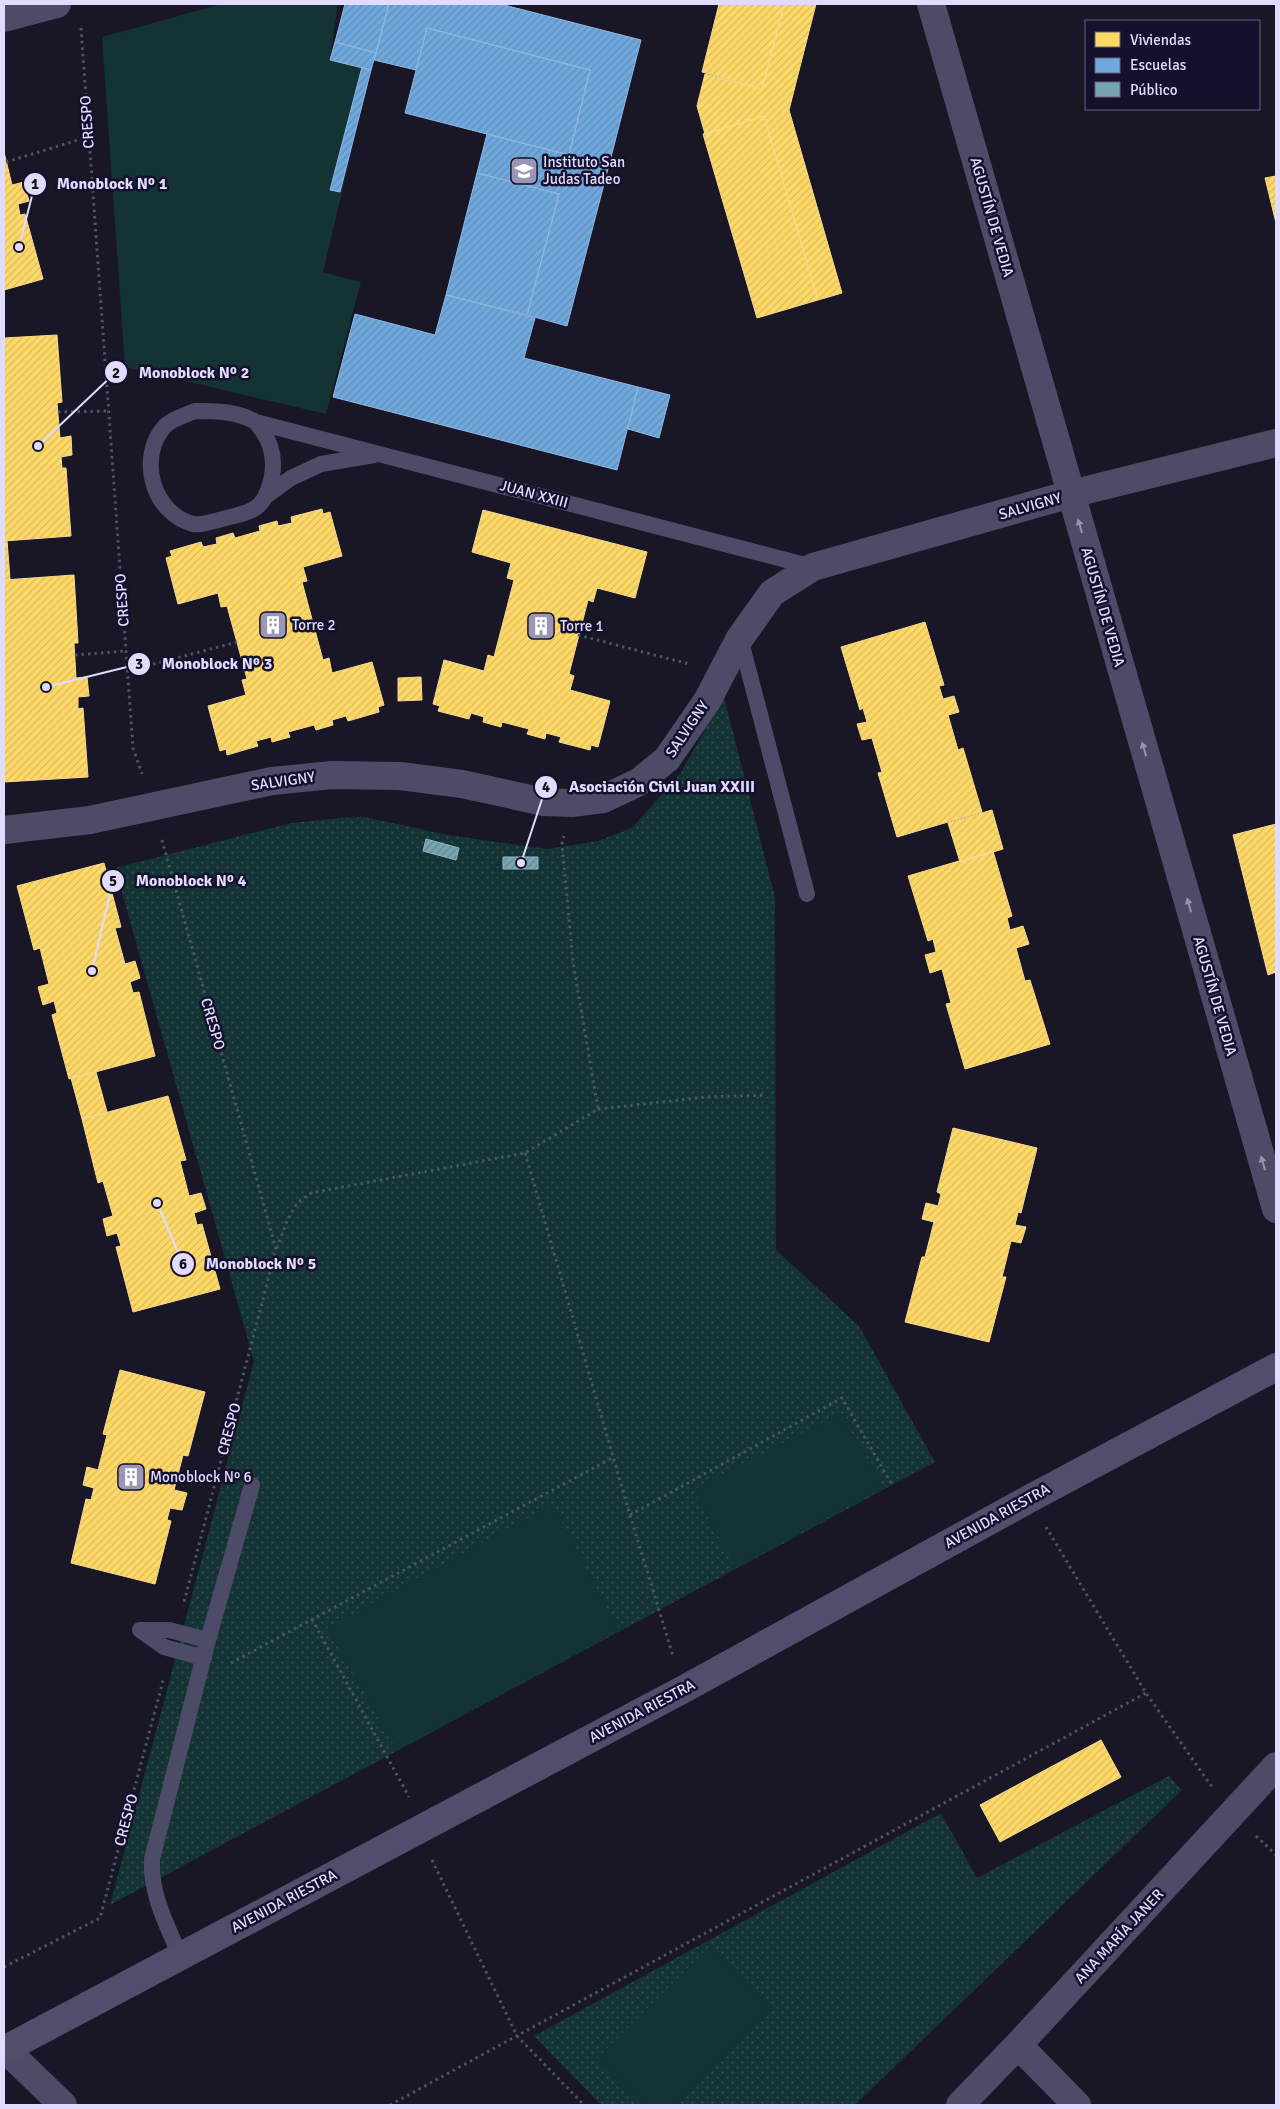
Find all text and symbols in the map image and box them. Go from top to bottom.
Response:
legend [1085,20,1260,110]
text: Viviendas [1130,31,1191,49]
text: Escuelas [1130,56,1187,74]
text: Público [1130,81,1178,99]
street label: CRESPO [76,95,98,149]
place label: Instituto San Judas Tadeo [543,153,625,188]
street label: AGUSTÍN DE VEDIA [966,155,1019,279]
school or university icon: Instituto San Judas Tadeo [509,156,539,186]
callout: Monoblock Nº 1 [22,168,178,199]
text: Monoblock Nº 1 [57,174,168,194]
text: 1 [31,175,39,193]
callout: Monoblock Nº 2 [104,357,259,388]
text: Monoblock Nº 2 [139,363,249,383]
text: 2 [112,364,120,382]
street label: JUAN XXIII [498,476,570,512]
street label: SALVIGNY [997,488,1064,524]
one-way arrow [1076,518,1084,533]
street label: AGUSTÍN DE VEDIA [1077,545,1130,669]
street label: CRESPO [111,573,133,627]
building icon: Torre 2 [258,610,288,640]
building icon: Torre 1 [526,611,556,641]
place label: Torre 2 [292,616,336,634]
place label: Torre 1 [560,617,604,635]
callout: Monoblock Nº 3 [127,648,283,679]
text: Monoblock Nº 3 [162,654,272,674]
text: 3 [135,655,143,673]
street label: SALVIGNY [662,697,713,761]
one-way arrow [1140,742,1148,757]
street label: SALVIGNY [250,768,317,794]
callout: Asociación Civil Juan XXIII [534,771,765,802]
text: Asociación Civil Juan XXIII [569,777,755,797]
text: 4 [542,778,550,796]
callout: Monoblock Nº 4 [100,865,256,896]
text: Monoblock Nº 4 [136,871,247,891]
text: 5 [109,872,117,890]
one-way arrow [1185,898,1193,913]
street label: AGUSTÍN DE VEDIA [1189,934,1242,1058]
street label: CRESPO [197,996,229,1052]
one-way arrow [1258,1155,1266,1170]
callout: Monoblock Nº 5 [170,1248,326,1279]
text: Monoblock Nº 5 [206,1254,316,1274]
text: 6 [179,1255,187,1273]
street label: CRESPO [213,1401,245,1457]
building icon: Monoblock Nº 6 [116,1462,146,1492]
place label: Monoblock Nº 6 [150,1468,252,1486]
street label: AVENIDA RIESTRA [941,1480,1053,1552]
street label: AVENIDA RIESTRA [586,1675,698,1747]
street label: CRESPO [110,1792,142,1848]
street label: AVENIDA RIESTRA [228,1865,340,1937]
street label: ANA MARÍA JANER [1070,1884,1167,1987]

